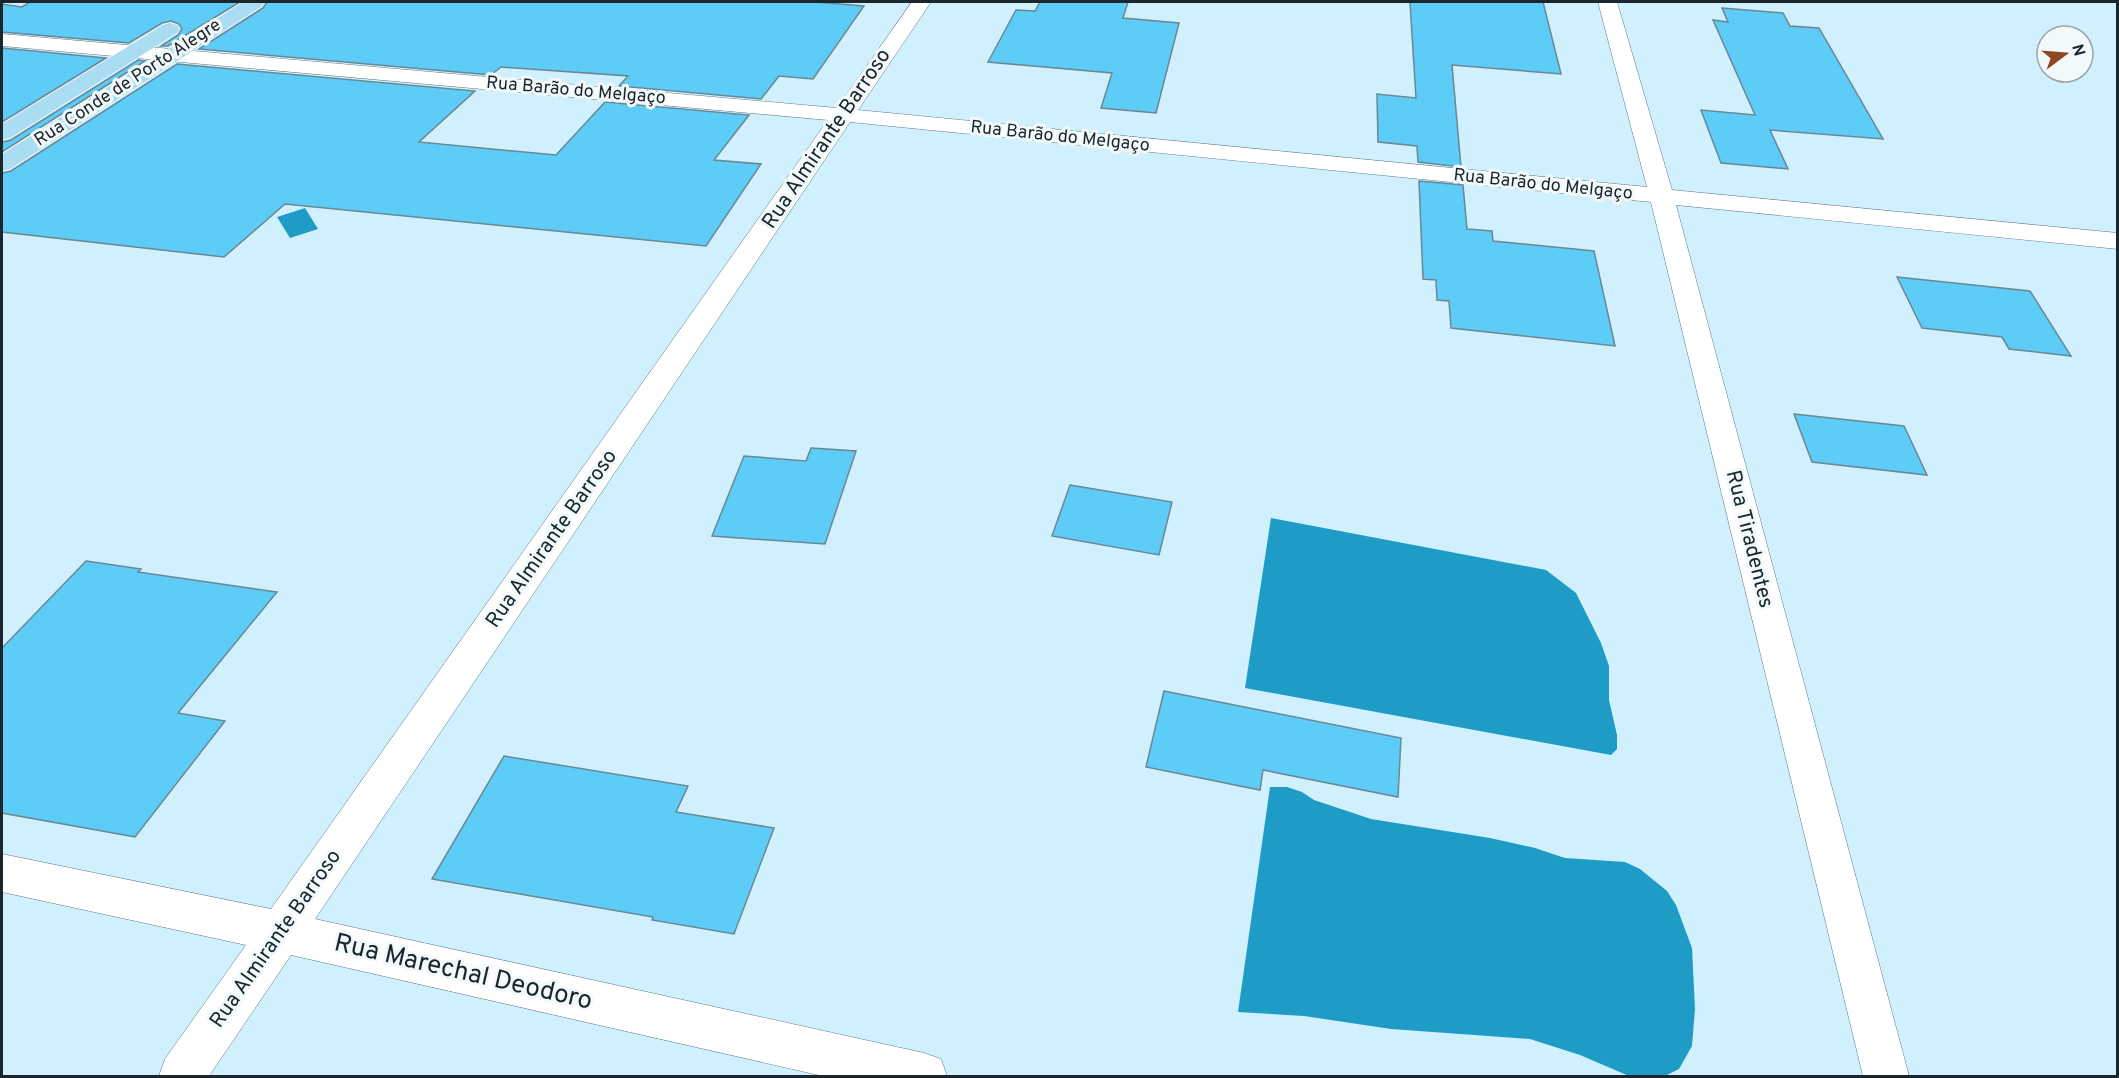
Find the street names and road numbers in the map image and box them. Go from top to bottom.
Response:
street label: Rua Conde de Porto Alegre [30,14,226,152]
street label: Rua Almirante Barroso [757,44,897,234]
street label: Rua Barão do Melgaço [485,72,667,110]
street label: Rua Barão do Melgaço [969,116,1151,158]
street label: Rua Barão do Melgaço [1452,164,1634,206]
street label: Rua Almirante Barroso [480,444,624,634]
street label: Rua Tiradentes [1719,467,1779,611]
street label: Rua Almirante Barroso [204,844,348,1034]
street label: Rua Marechal Deodoro [331,927,595,1019]

